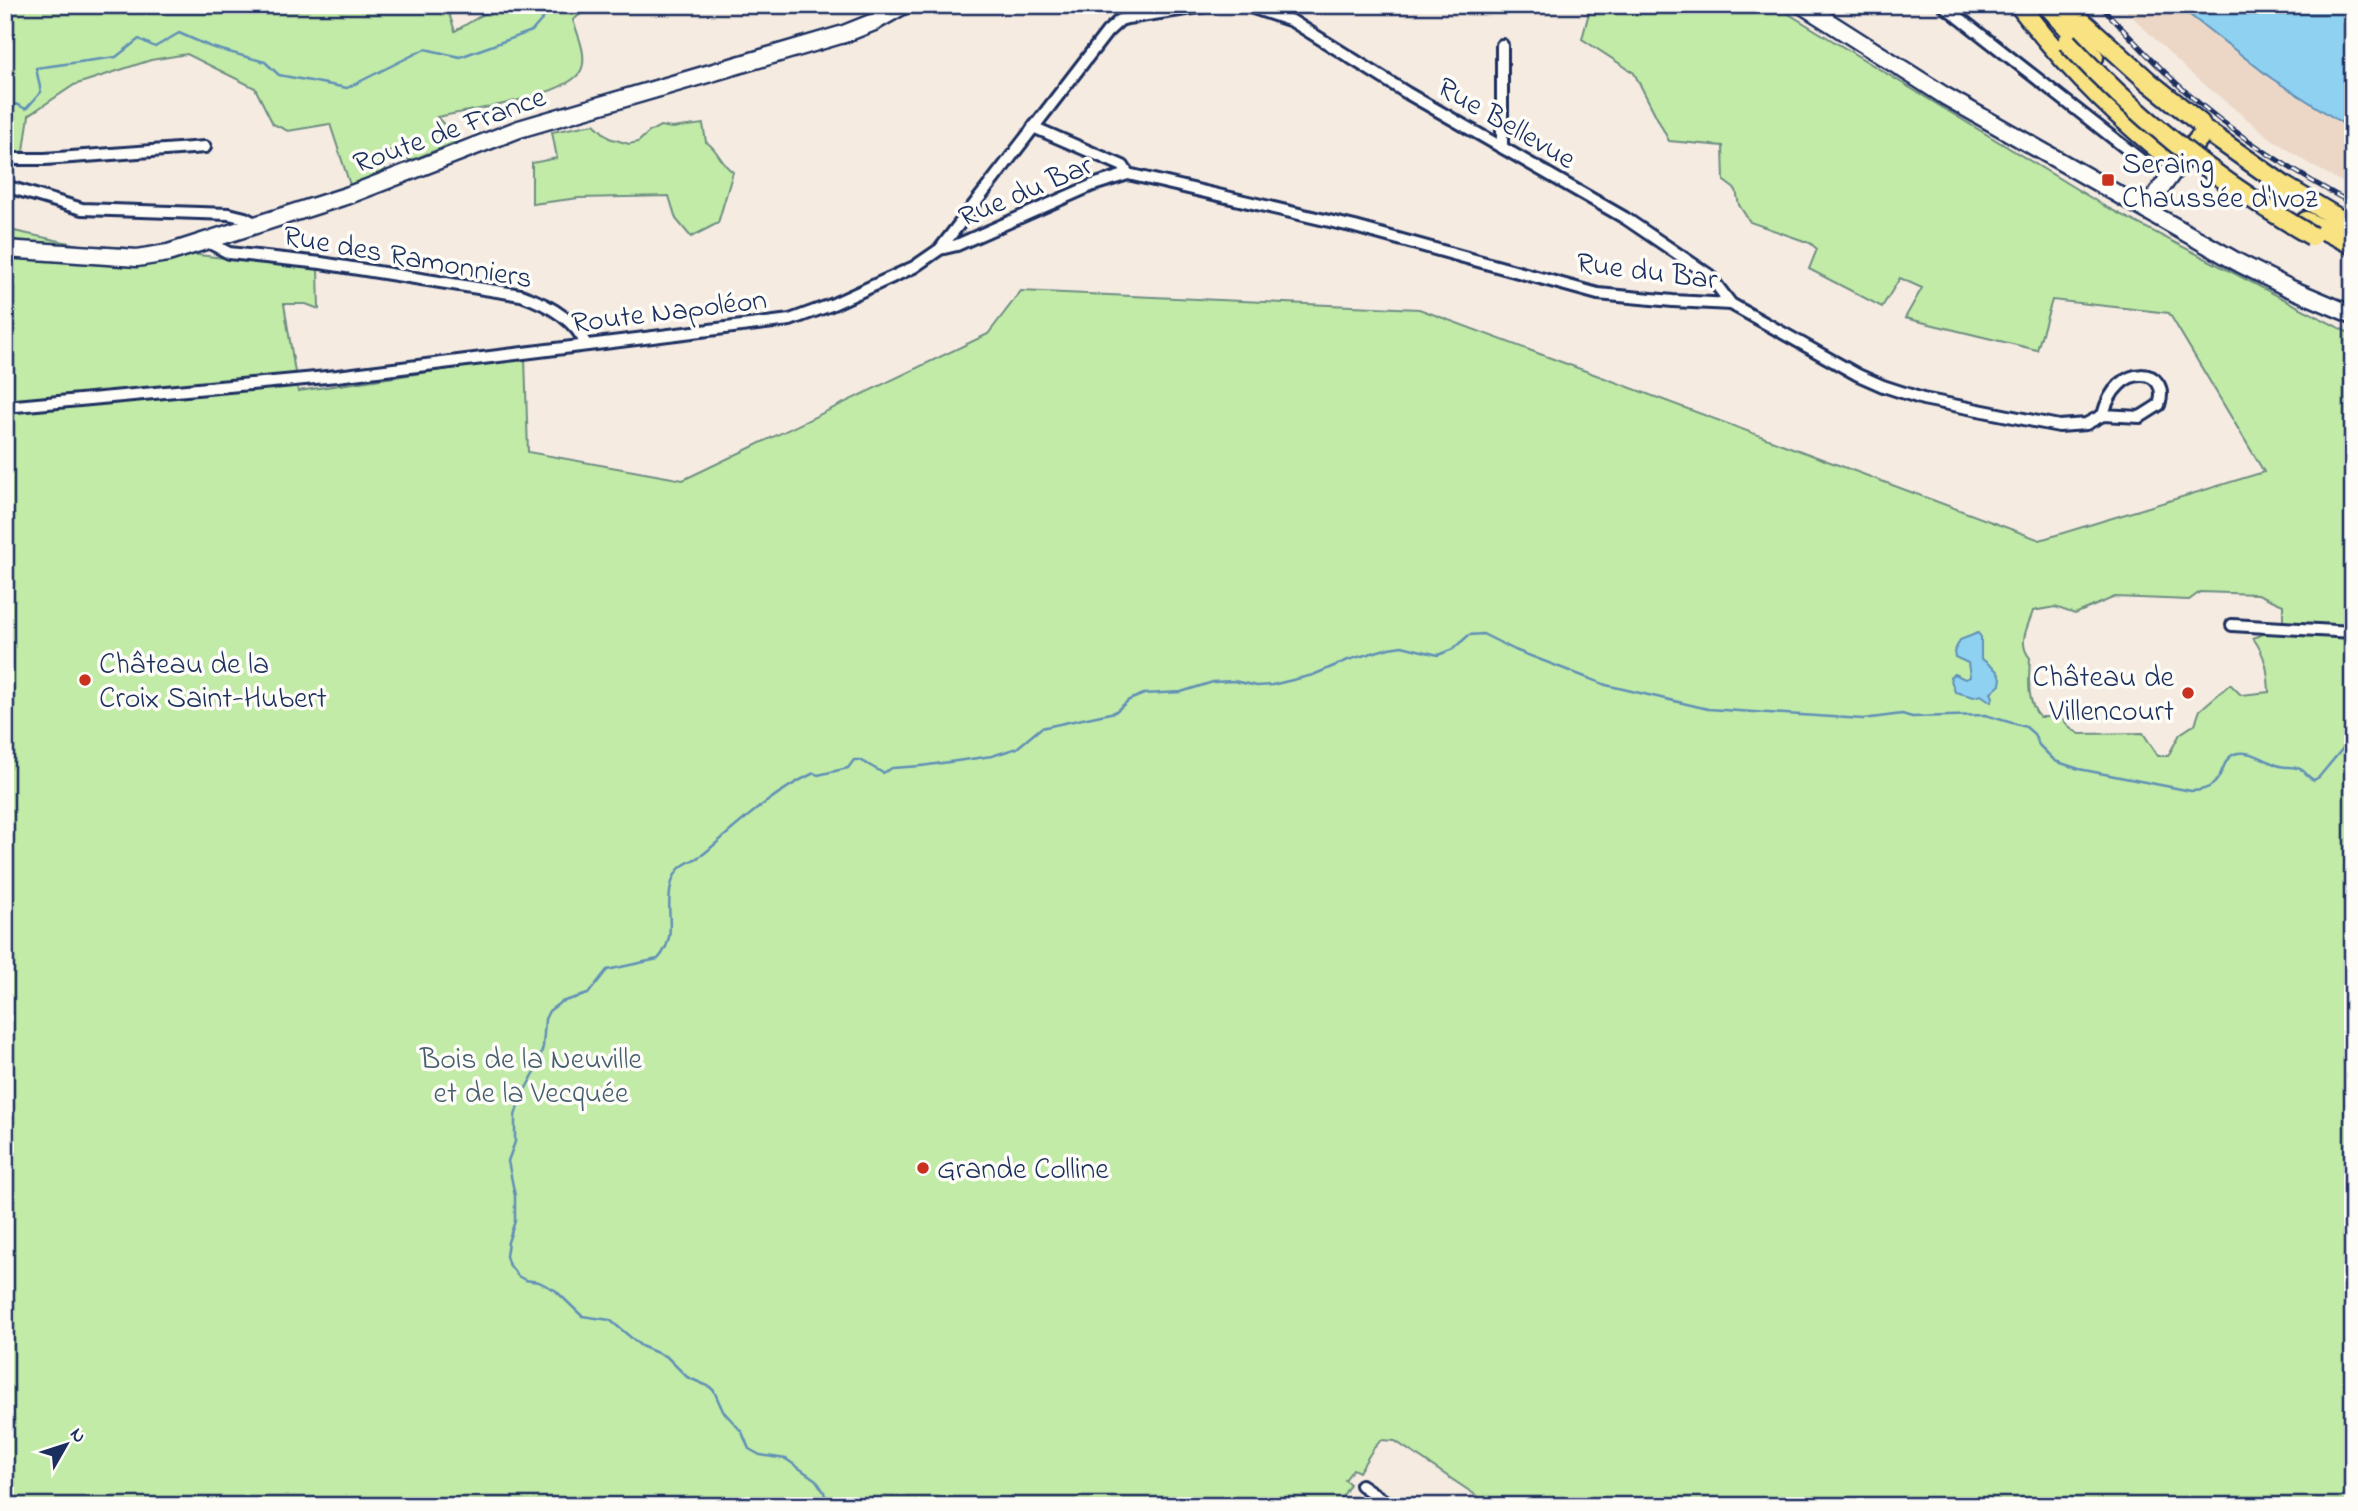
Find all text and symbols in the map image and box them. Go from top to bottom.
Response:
street label: Rue Bellevue [1428,67,1584,182]
street label: Route de France [348,76,553,187]
place label: Seraing Chaussée d'Ivoz [2122,144,2318,222]
street label: Rue du Bar [952,145,1101,241]
marker: Seraing Chaussée d'Ivoz [2100,172,2116,188]
street label: Rue des Ramonniers [279,215,536,303]
street label: Rue du Bar [1574,243,1720,304]
street label: Route Napoléon [569,279,770,347]
place label: Château de la Croix Saint-Hubert [99,644,327,722]
place label: Château de Villencourt [2032,657,2175,735]
marker: Château de la Croix Saint-Hubert [77,672,93,688]
marker: Château de Villencourt [2180,685,2196,701]
park label: Bois de la Neuville et de la Vecquée [419,1039,642,1117]
place label: Grande Colline [937,1149,1109,1193]
marker: Grande Colline [915,1160,931,1176]
north arrow [32,1410,102,1480]
text: N [63,1422,92,1449]

